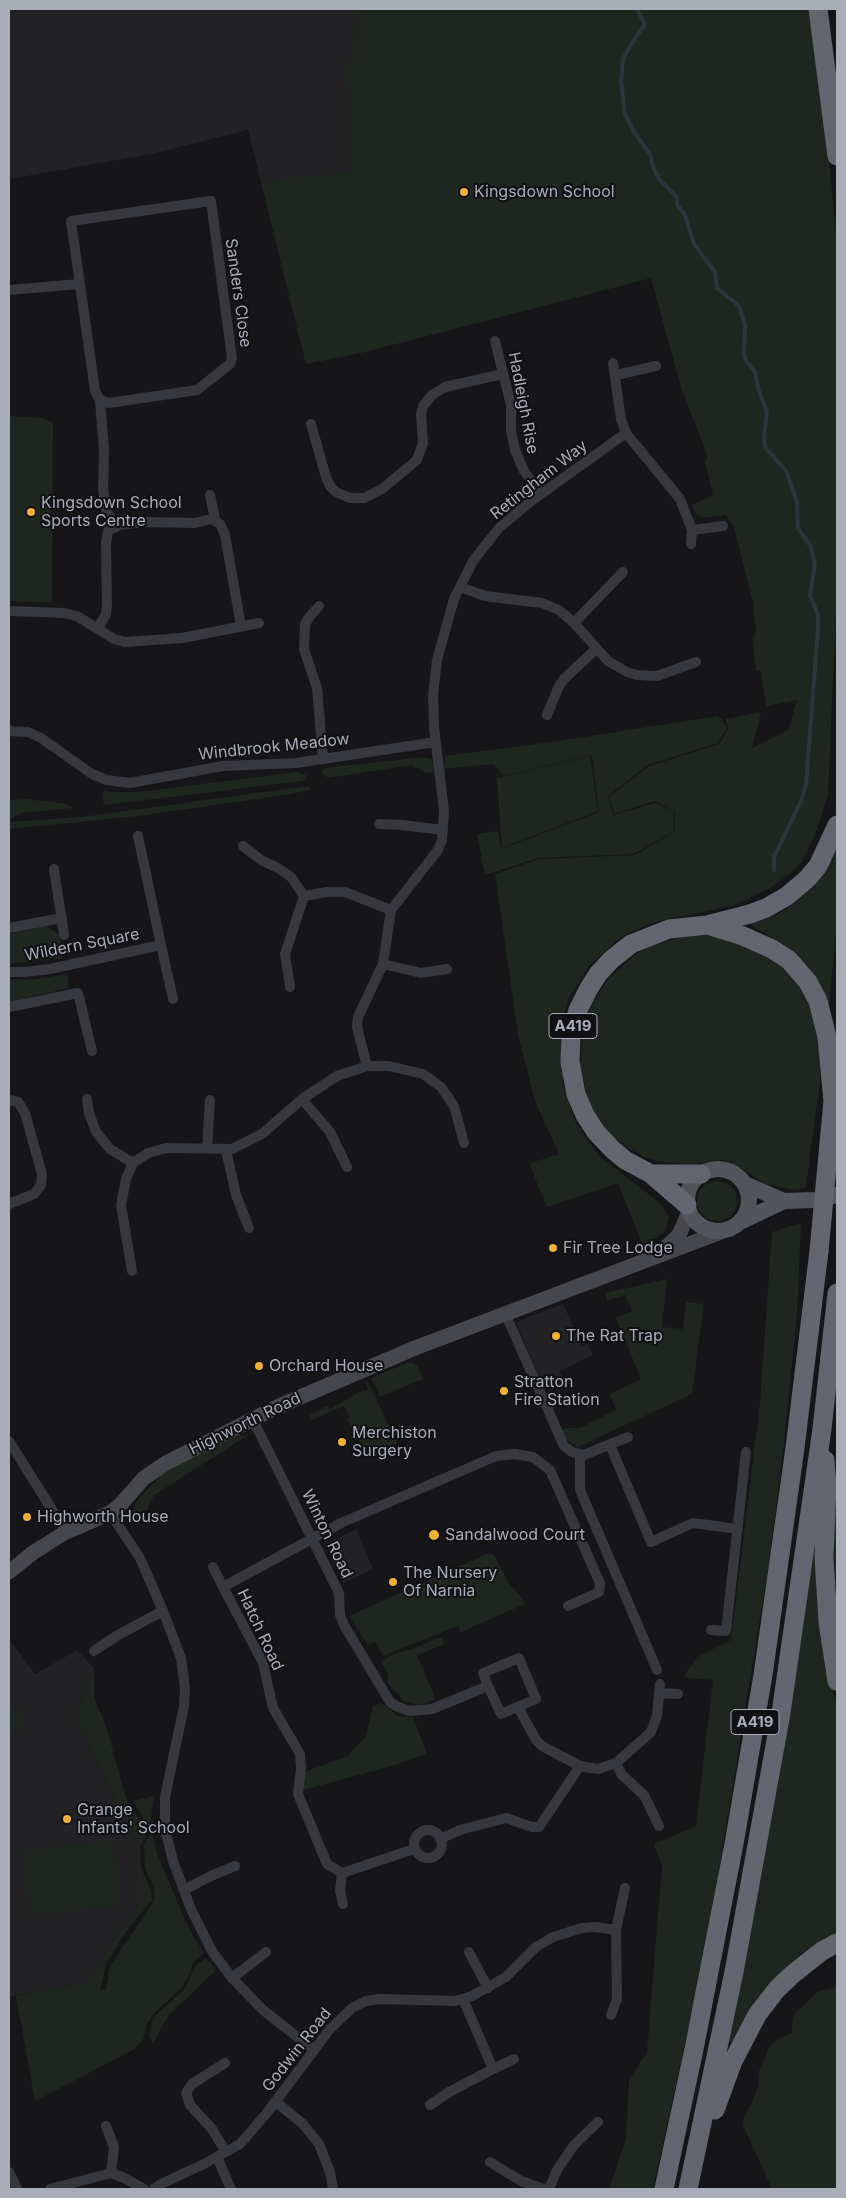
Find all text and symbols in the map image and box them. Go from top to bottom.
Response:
place label: Kingsdown School [474,182,615,202]
marker: Kingsdown School [458,186,470,198]
street label: Sanders Close [221,237,255,349]
street label: Hadleigh Rise [504,350,542,456]
street label: Retingham Way [487,436,591,524]
place label: Kingsdown School Sports Centre [41,493,182,531]
marker: Kingsdown School Sports Centre [25,506,37,518]
street label: Windbrook Meadow [197,730,351,764]
street label: Wildern Square [23,924,141,966]
road number: A419 [549,1014,597,1038]
place label: Fir Tree Lodge [563,1238,673,1258]
marker: Fir Tree Lodge [547,1242,559,1254]
place label: The Rat Trap [566,1326,663,1346]
marker: The Rat Trap [550,1330,562,1342]
place label: Orchard House [269,1356,383,1376]
marker: Orchard House [253,1360,265,1372]
place label: Stratton Fire Station [514,1372,600,1410]
marker: Stratton Fire Station [498,1385,510,1397]
street label: Highworth Road [186,1389,304,1459]
place label: Merchiston Surgery [352,1423,437,1461]
marker: Merchiston Surgery [336,1436,348,1448]
street label: Winton Road [297,1487,357,1581]
place label: Highworth House [37,1507,169,1527]
marker: Highworth House [21,1511,33,1523]
place label: Sandalwood Court [445,1525,585,1545]
marker: Sandalwood Court [427,1528,441,1542]
place label: The Nursery Of Narnia [403,1563,497,1601]
marker: The Nursery Of Narnia [387,1576,399,1588]
street label: Hatch Road [233,1586,287,1674]
road number: A419 [731,1710,779,1734]
place label: Grange Infants' School [77,1800,190,1838]
marker: Grange Infants' School [61,1813,73,1825]
street label: Godwin Road [258,2004,336,2096]

